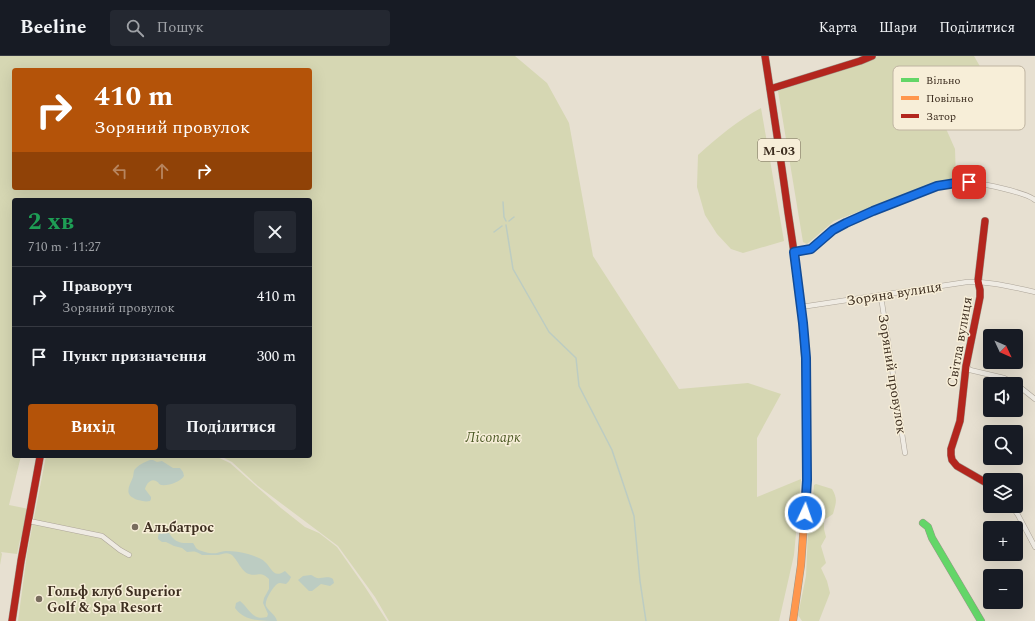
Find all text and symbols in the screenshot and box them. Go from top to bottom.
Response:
search box [110,10,390,46]
text: Beeline [20,13,86,42]
text: Пошук [156,16,204,39]
icon: search [124,17,146,39]
text: Карта [819,17,857,38]
text: Шари [879,17,917,38]
text: Поділитися [939,17,1015,38]
legend [893,66,1025,130]
text: Вільно [926,72,961,89]
text: 410 m [94,75,173,118]
icon: right [28,84,80,136]
text: Повільно [926,90,973,107]
text: Затор [926,108,956,125]
text: Зоряний провулок [94,114,250,141]
road number: М-03 [758,139,800,161]
icon: left [109,160,131,182]
icon: ahead [151,160,173,182]
icon: right [193,160,215,182]
pin [952,165,986,199]
icon: arrive [958,171,980,193]
text: 2 хв [28,204,74,240]
button: close [254,211,296,253]
text: 710 m · 11:27 [28,237,101,257]
text: Праворуч [62,275,132,298]
street label: Зоряна вулиця [845,276,943,311]
text: 410 m [257,285,296,308]
icon: right [28,286,50,308]
street label: Світла вулиця [941,295,978,389]
text: Зоряний провулок [62,298,175,318]
street label: Зоряний провулок [873,313,912,436]
north arrow [983,329,1023,369]
map controls [983,329,1023,609]
text: Пункт призначення [62,345,207,368]
text: 300 m [257,345,296,368]
icon: arrive [28,346,50,368]
button: sound [983,377,1023,417]
button: Вихід [28,404,158,450]
button: Поділитися [166,404,296,450]
button: search [983,425,1023,465]
park label: Лісопарк [464,427,521,448]
button: layers [983,473,1023,513]
position arrow [784,492,826,534]
place label: Альбатрос [143,517,214,538]
button: + [983,521,1023,561]
marker: Альбатрос [130,522,140,532]
button: − [983,569,1023,609]
place label: Гольф клуб Superior Golf & Spa Resort [47,581,181,618]
marker: Гольф клуб Superior Golf & Spa Resort [34,594,44,604]

